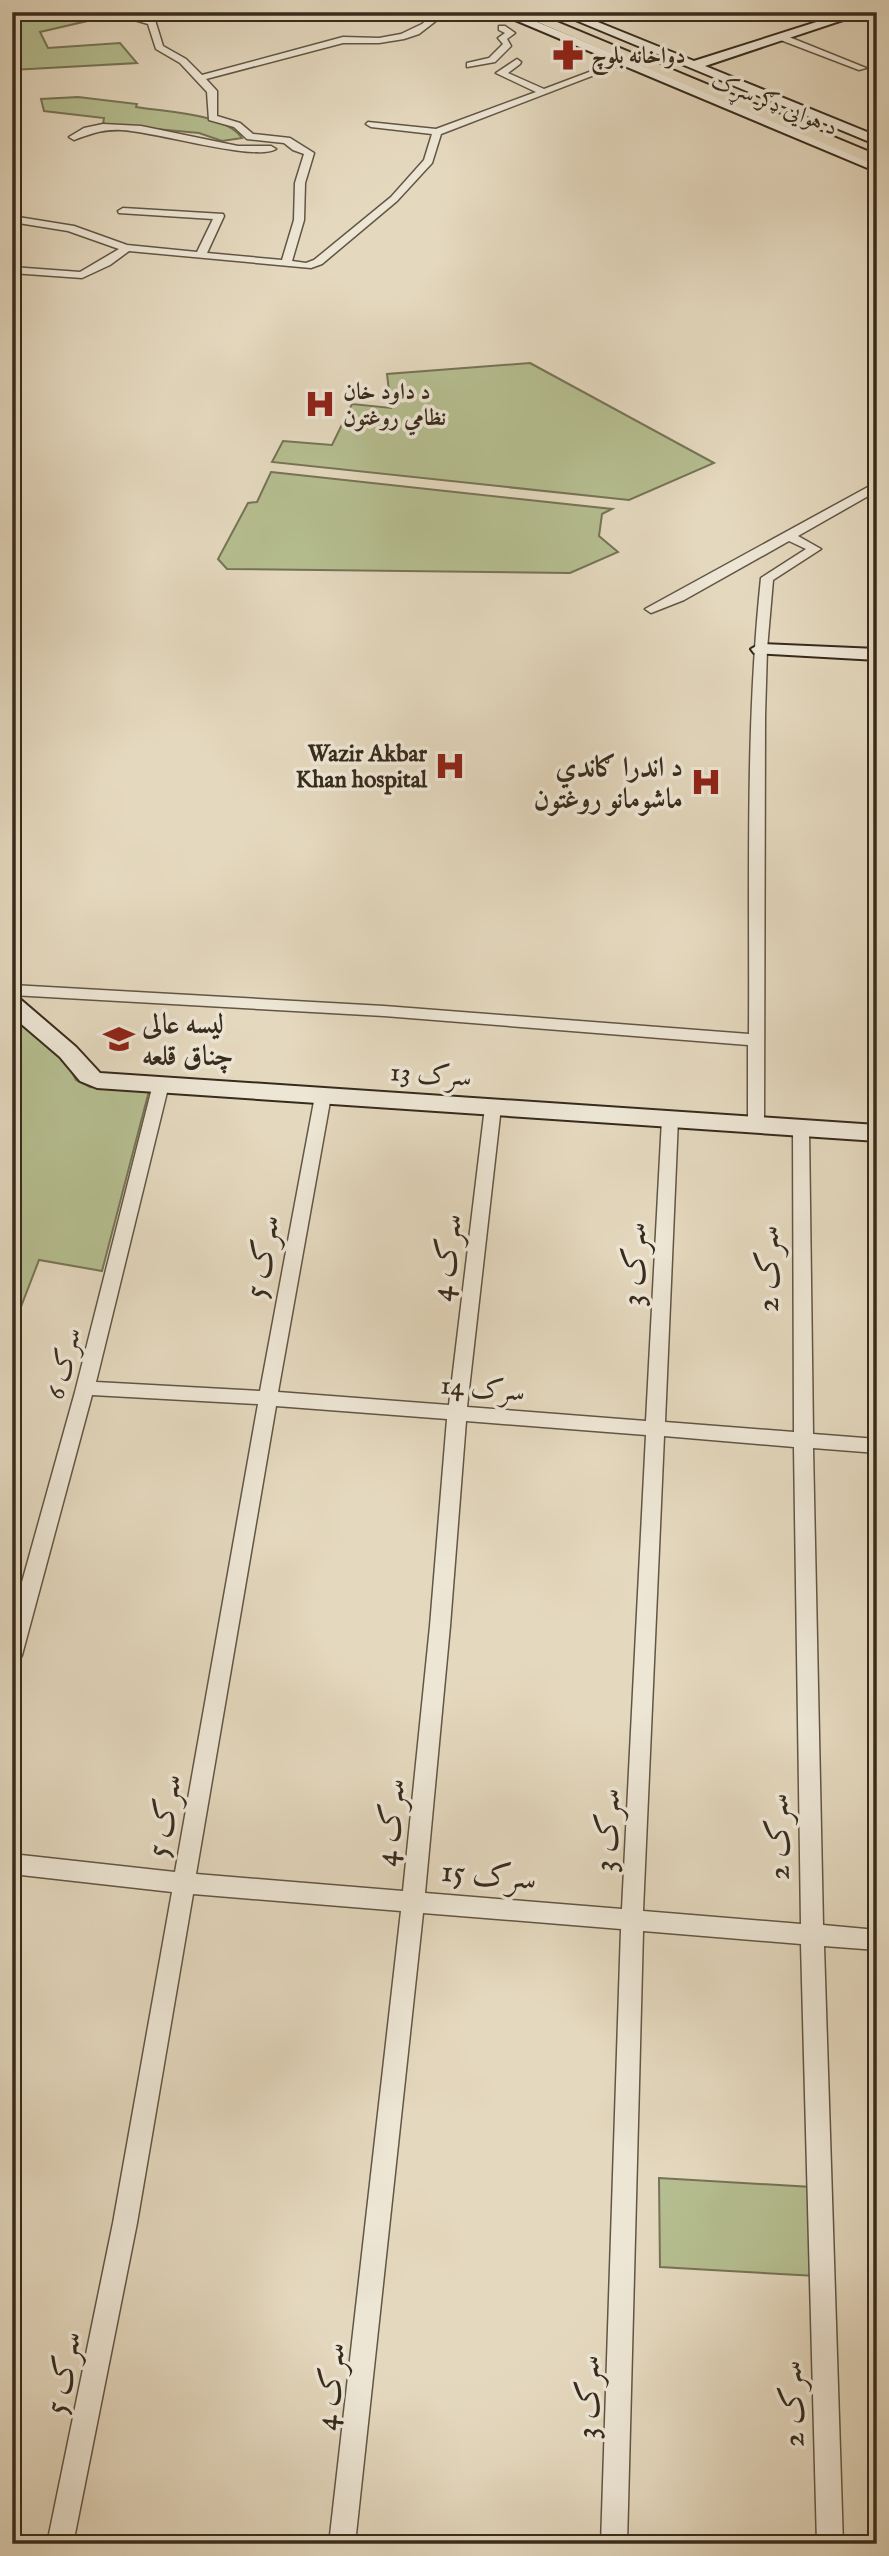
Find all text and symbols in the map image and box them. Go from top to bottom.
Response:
pharmacy icon: دواخانه بلوچ [551,38,585,72]
place label: دواخانه بلوچ [591,42,686,76]
street label: د هوایی ډګر سړک [706,66,842,146]
place label: د داود خان نظامي روغتون [343,378,446,436]
hospital icon: د داود خان نظامي روغتون [303,387,337,421]
place label: Wazir Akbar Khan hospital [296,740,428,795]
hospital icon: Wazir Akbar Khan hospital [433,749,467,783]
place label: د اندرا ګاندي ماشومانو روغتون [534,751,683,818]
hospital icon: د اندرا ګاندي ماشومانو روغتون [689,765,723,799]
place label: لیسه عالی چناق قلعه [141,1008,234,1075]
school or university icon: لیسه عالی چناق قلعه [102,1022,136,1056]
street label: سرک 13 [389,1055,473,1096]
street label: سرک 4 [421,1211,473,1304]
street label: سرک 5 [235,1212,291,1301]
street label: سرک 3 [613,1221,657,1307]
street label: سرک 2 [748,1225,790,1313]
street label: سرک 6 [39,1324,90,1403]
street label: سرک 14 [439,1368,527,1411]
street label: سرک 5 [137,1771,193,1860]
street label: سرک 4 [366,1776,416,1868]
street label: سرک 3 [585,1787,631,1873]
street label: سرک 2 [757,1793,801,1881]
street label: سرک 15 [439,1851,538,1901]
street label: سرک 5 [35,2328,93,2418]
street label: سرک 4 [306,2340,356,2432]
street label: سرک 3 [567,2355,611,2439]
street label: سرک 2 [770,2360,816,2448]

